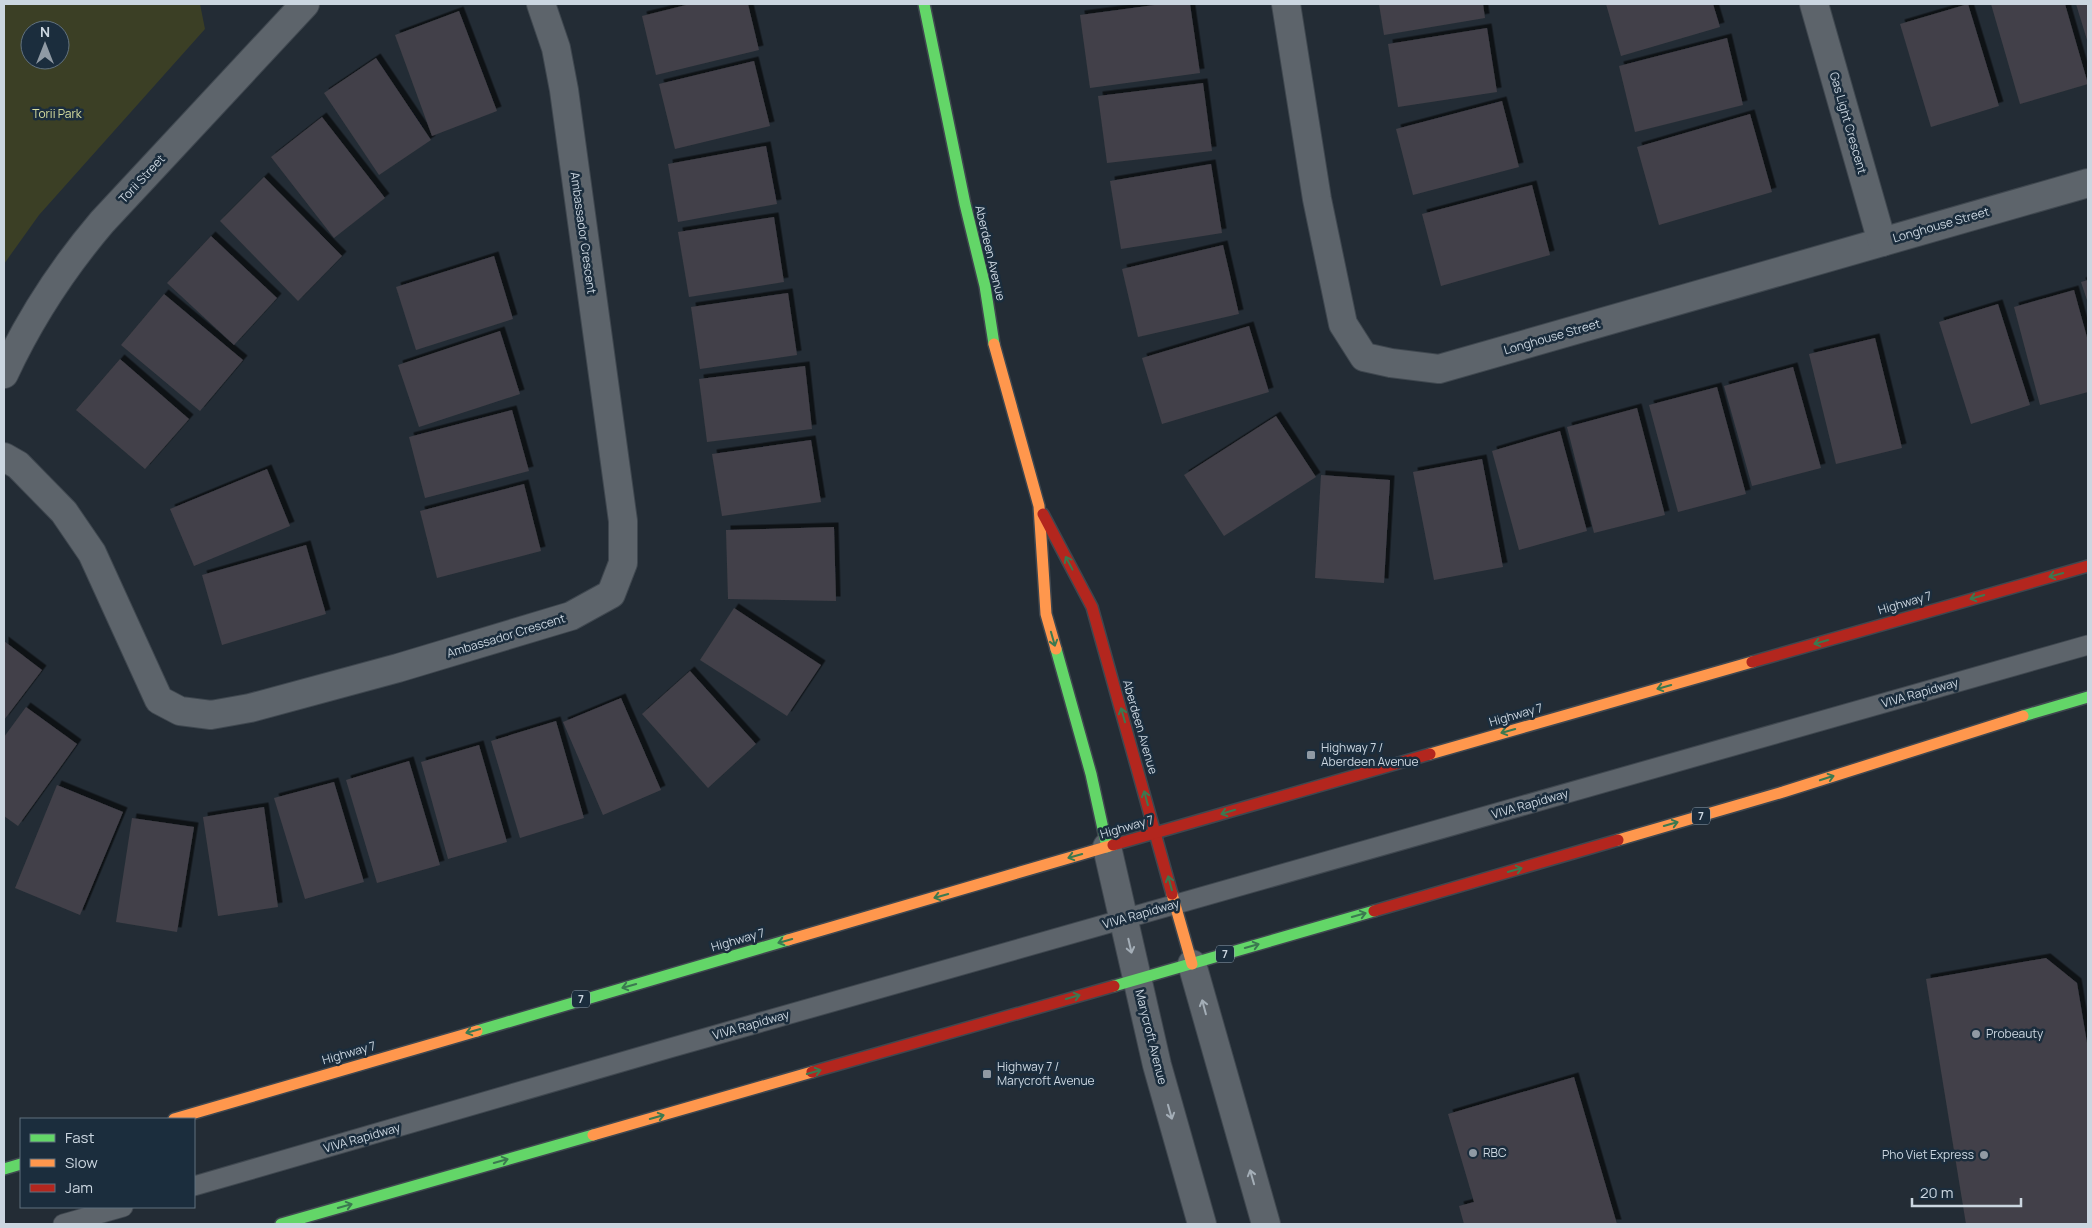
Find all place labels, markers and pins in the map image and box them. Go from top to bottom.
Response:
place label: Highway 7 / Aberdeen Avenue [1321,739,1419,770]
marker: Highway 7 / Aberdeen Avenue [1305,749,1317,761]
place label: Probeauty [1986,1025,2044,1042]
marker: Probeauty [1970,1028,1982,1040]
place label: Highway 7 / Marycroft Avenue [997,1058,1095,1089]
marker: Highway 7 / Marycroft Avenue [981,1068,993,1080]
place label: RBC [1483,1144,1507,1161]
place label: Pho Viet Express [1882,1146,1974,1163]
marker: RBC [1467,1147,1479,1159]
marker: Pho Viet Express [1978,1149,1990,1161]

